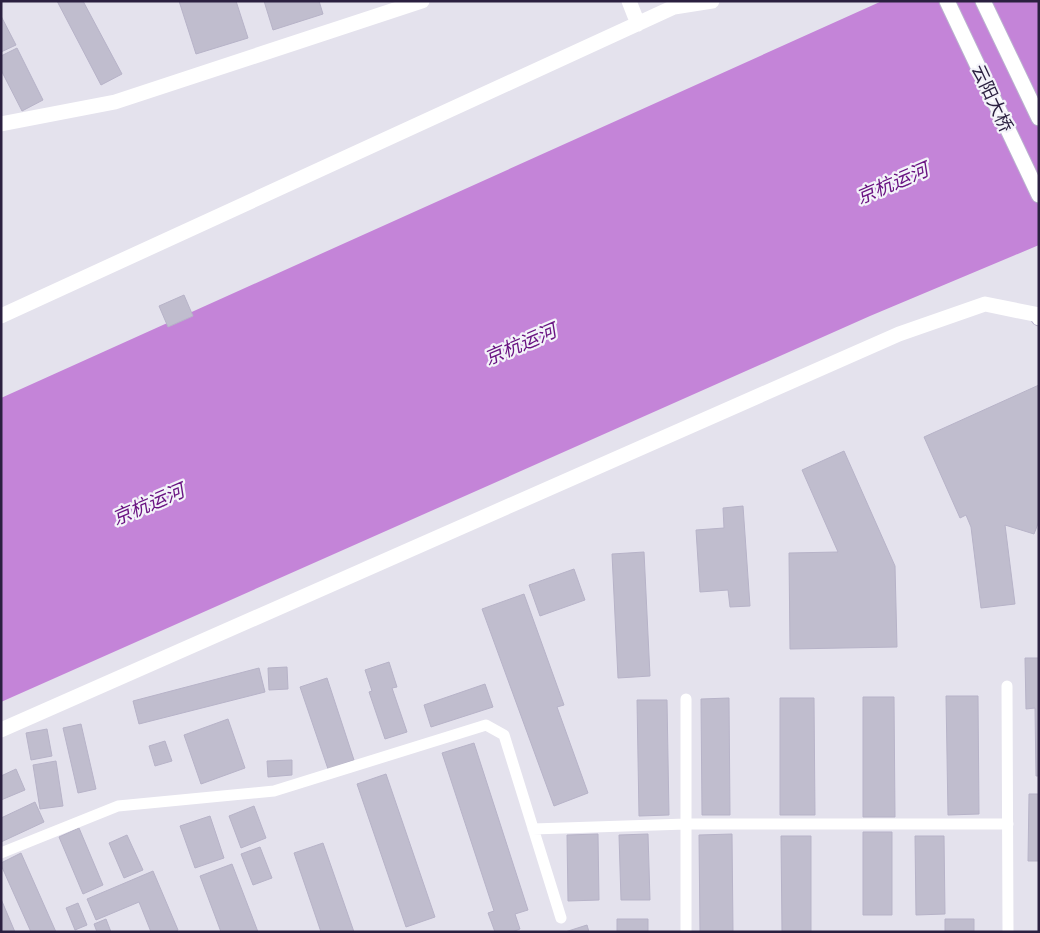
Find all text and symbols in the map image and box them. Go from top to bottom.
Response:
street label: 云阳大桥 [967,60,1019,136]
water label: 京杭运河 [852,155,936,210]
water label: 京杭运河 [480,316,564,371]
water label: 京杭运河 [108,476,192,531]

